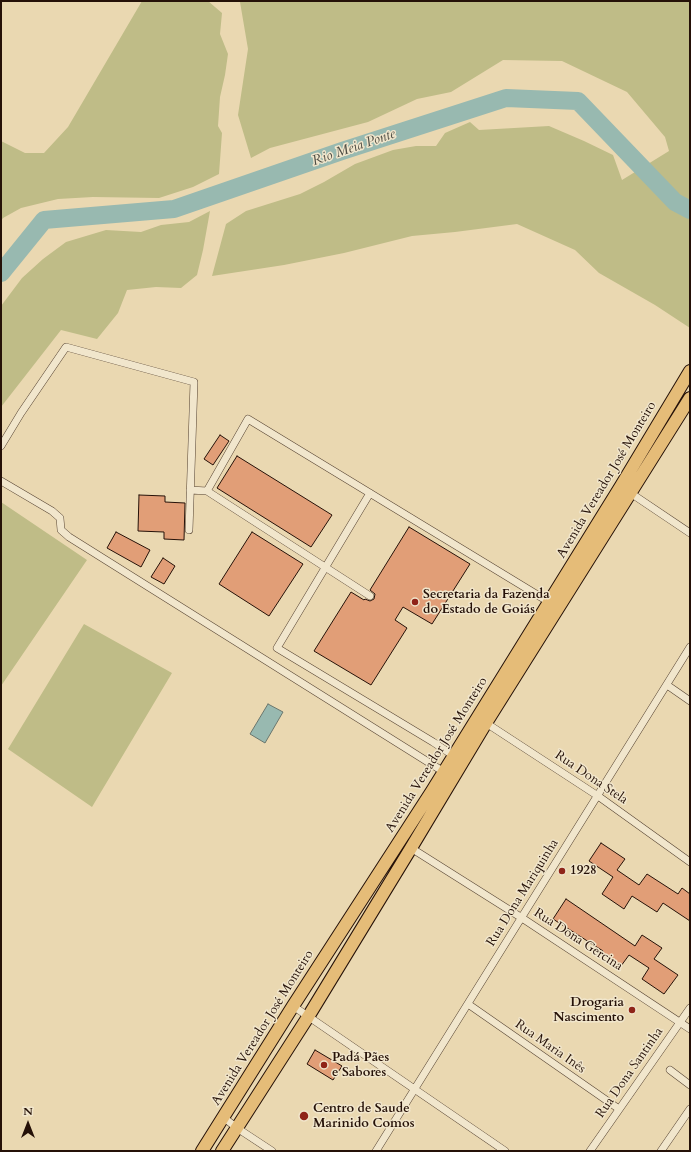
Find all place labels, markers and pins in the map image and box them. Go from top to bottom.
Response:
place label: Secretaria da Fazenda do Estado de Goiás [423,587,550,618]
marker: Secretaria da Fazenda do Estado de Goiás [410,597,420,607]
place label: 1928 [570,863,597,879]
marker: 1928 [557,866,567,876]
place label: Drogaria Nascimento [553,995,624,1026]
marker: Drogaria Nascimento [627,1005,637,1015]
place label: Padá Pães e Sabores [332,1050,389,1081]
marker: Padá Pães e Sabores [319,1060,329,1070]
place label: Centro de Saude Marinido Comos [313,1101,414,1132]
marker: Centro de Saude Marinido Comos [298,1110,310,1122]

